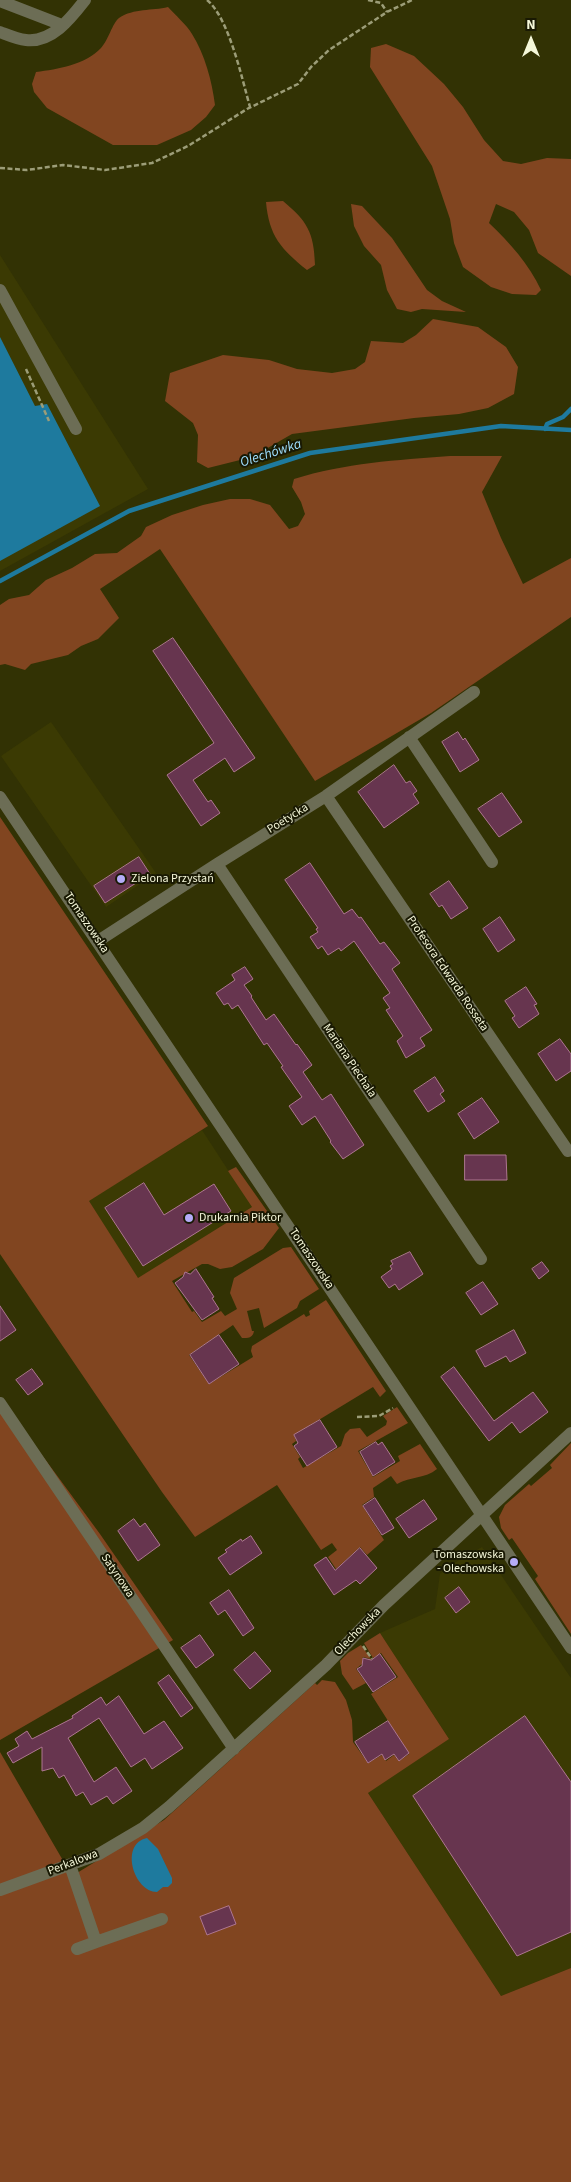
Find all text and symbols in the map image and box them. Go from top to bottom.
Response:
north arrow [506,15,556,65]
text: N [526,15,536,35]
water label: Olechówka [238,436,304,472]
street label: Poetycka [265,801,311,837]
place label: Zielona Przystań [131,872,214,886]
marker: Zielona Przystań [115,873,127,885]
street label: Tomaszowska [60,890,112,956]
street label: Profesora Edwarda Rosseta [403,914,491,1034]
street label: Mariana Piechala [319,1021,379,1101]
place label: Drukarnia Piktor [199,1211,281,1225]
marker: Drukarnia Piktor [183,1212,195,1224]
street label: Tomaszowska [285,1226,337,1292]
place label: Tomaszowska - Olechowska [434,1548,504,1576]
street label: Satynowa [97,1551,137,1601]
marker: Tomaszowska - Olechowska [508,1556,520,1568]
street label: Olechowska [332,1605,384,1659]
street label: Perkalowa [46,1847,100,1879]

